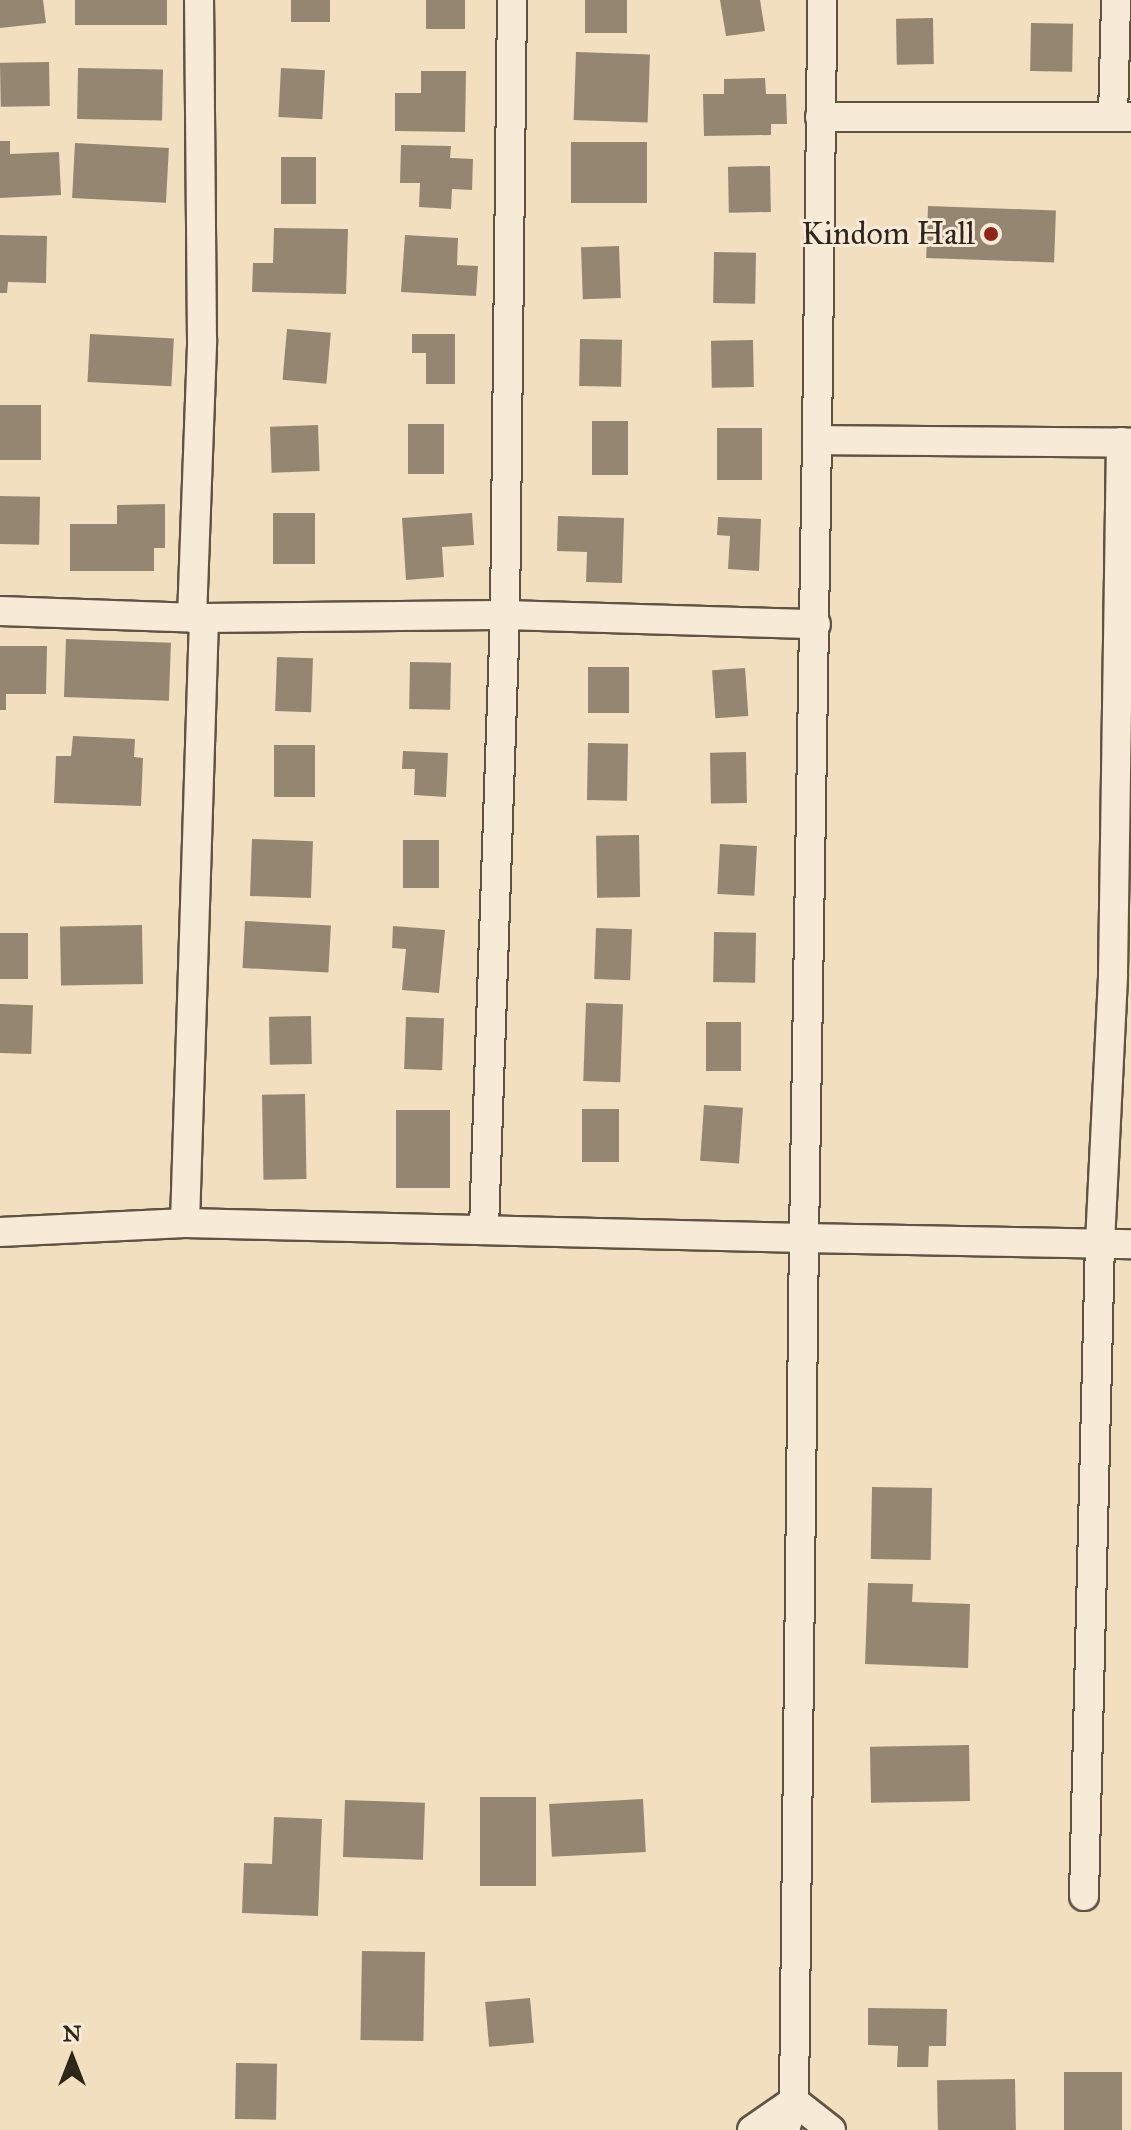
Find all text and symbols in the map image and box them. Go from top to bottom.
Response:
place label: Kindom Hall [802,215,975,253]
marker: Kindom Hall [982,225,1000,243]
north arrow [32,2018,112,2098]
text: N [63,2020,81,2047]

